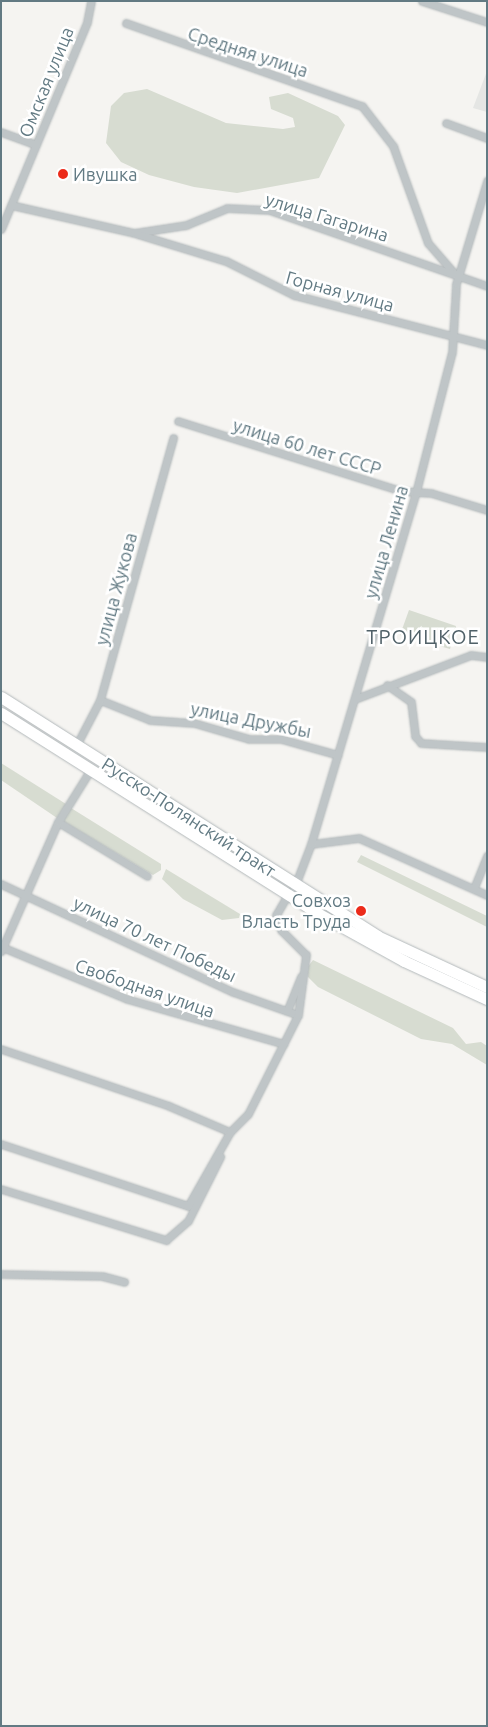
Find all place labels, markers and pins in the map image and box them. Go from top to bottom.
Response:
place label: Ивушка [73,163,138,185]
marker: Ивушка [57,168,69,180]
place label: Совхоз Власть Труда [241,890,351,932]
marker: Совхоз Власть Труда [355,905,367,917]

